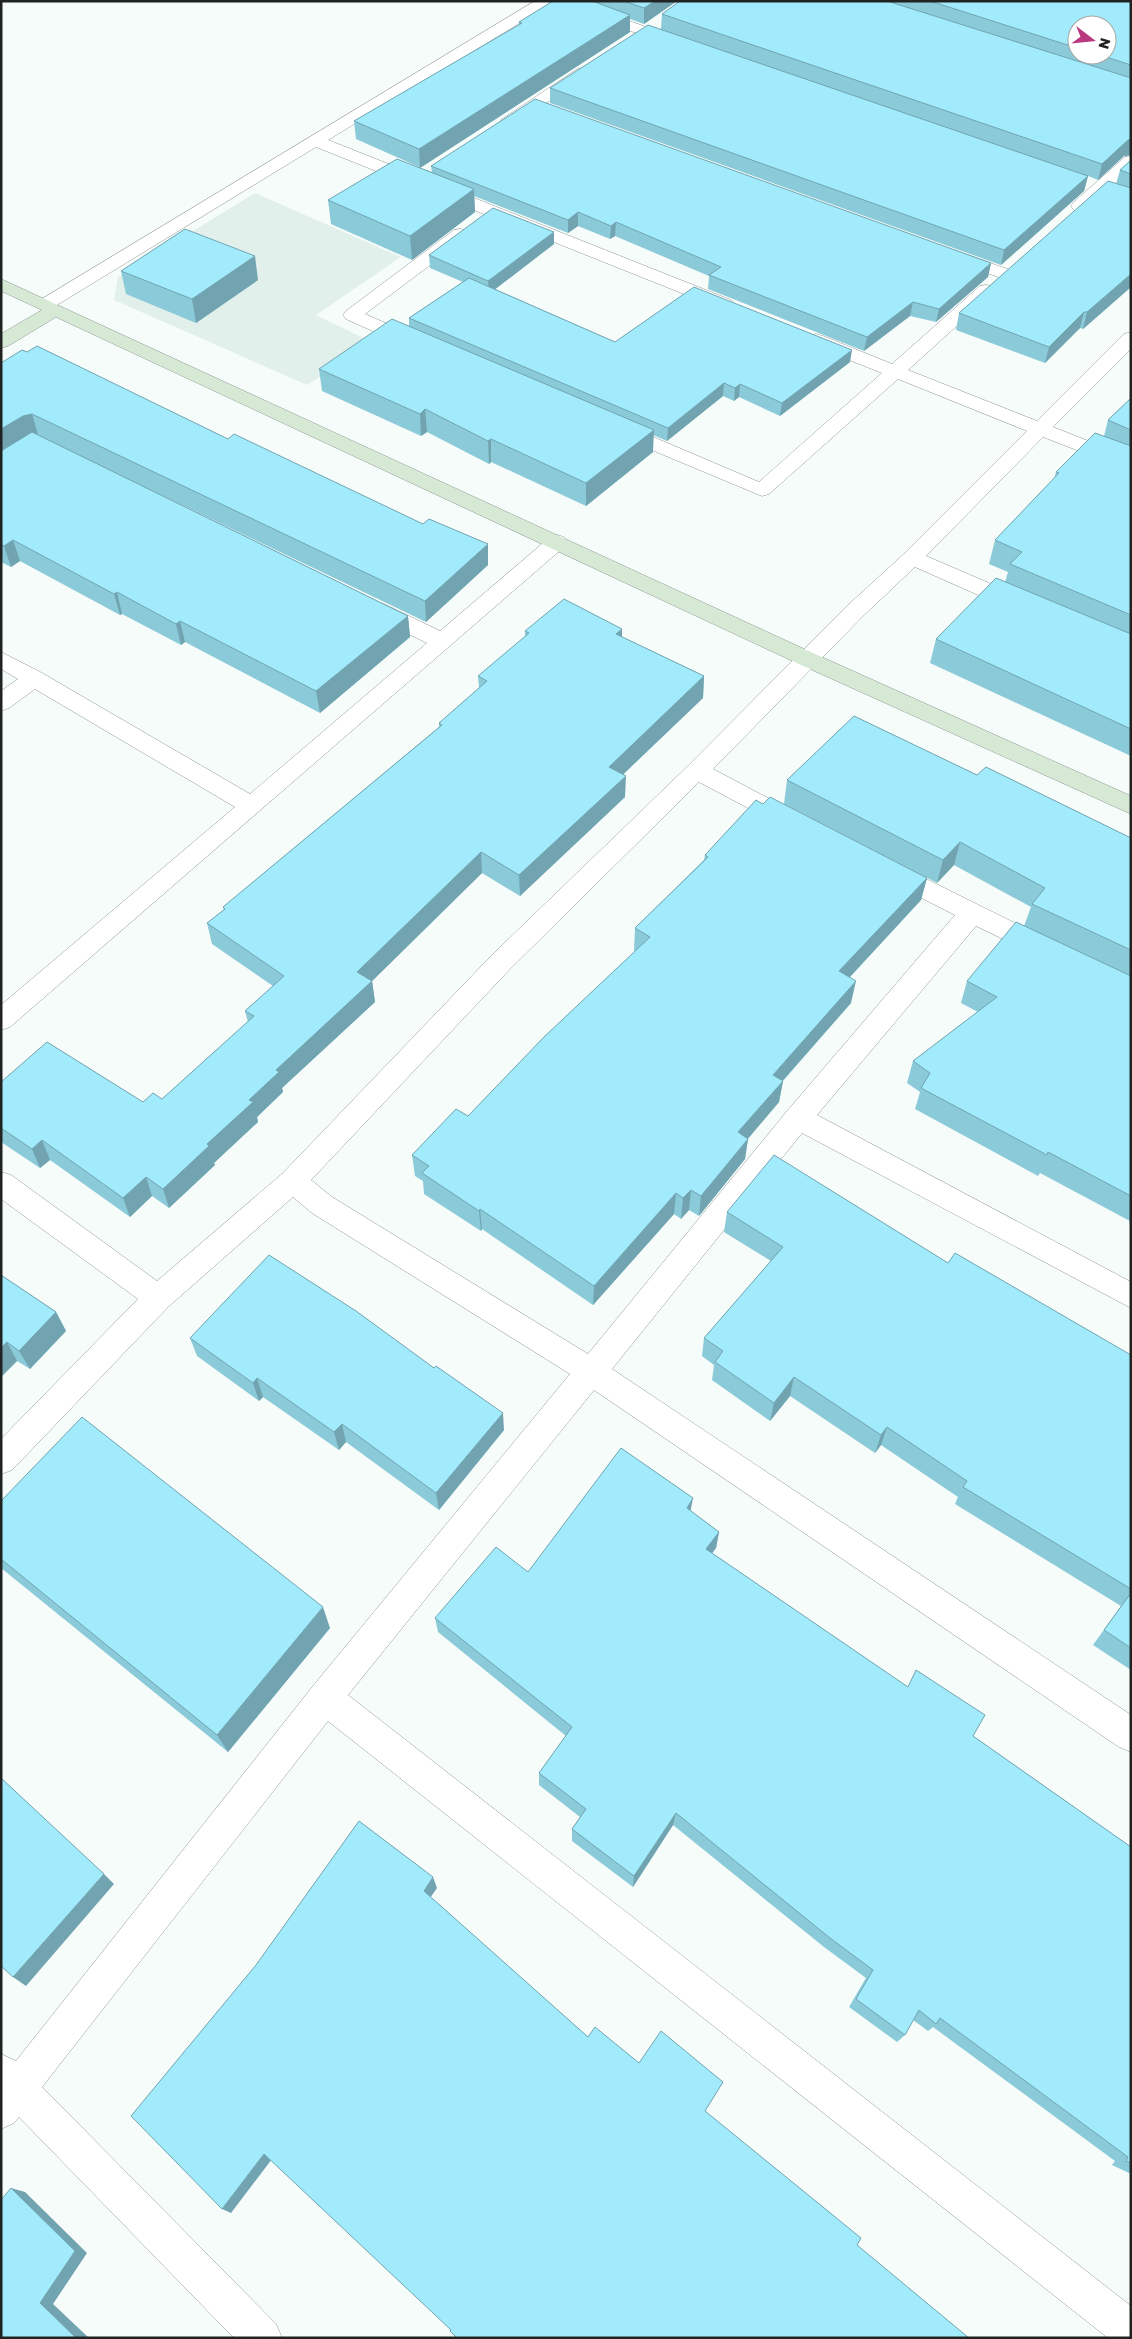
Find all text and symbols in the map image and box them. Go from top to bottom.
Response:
north arrow [1067,15,1117,65]
text: N [1095,36,1115,51]

